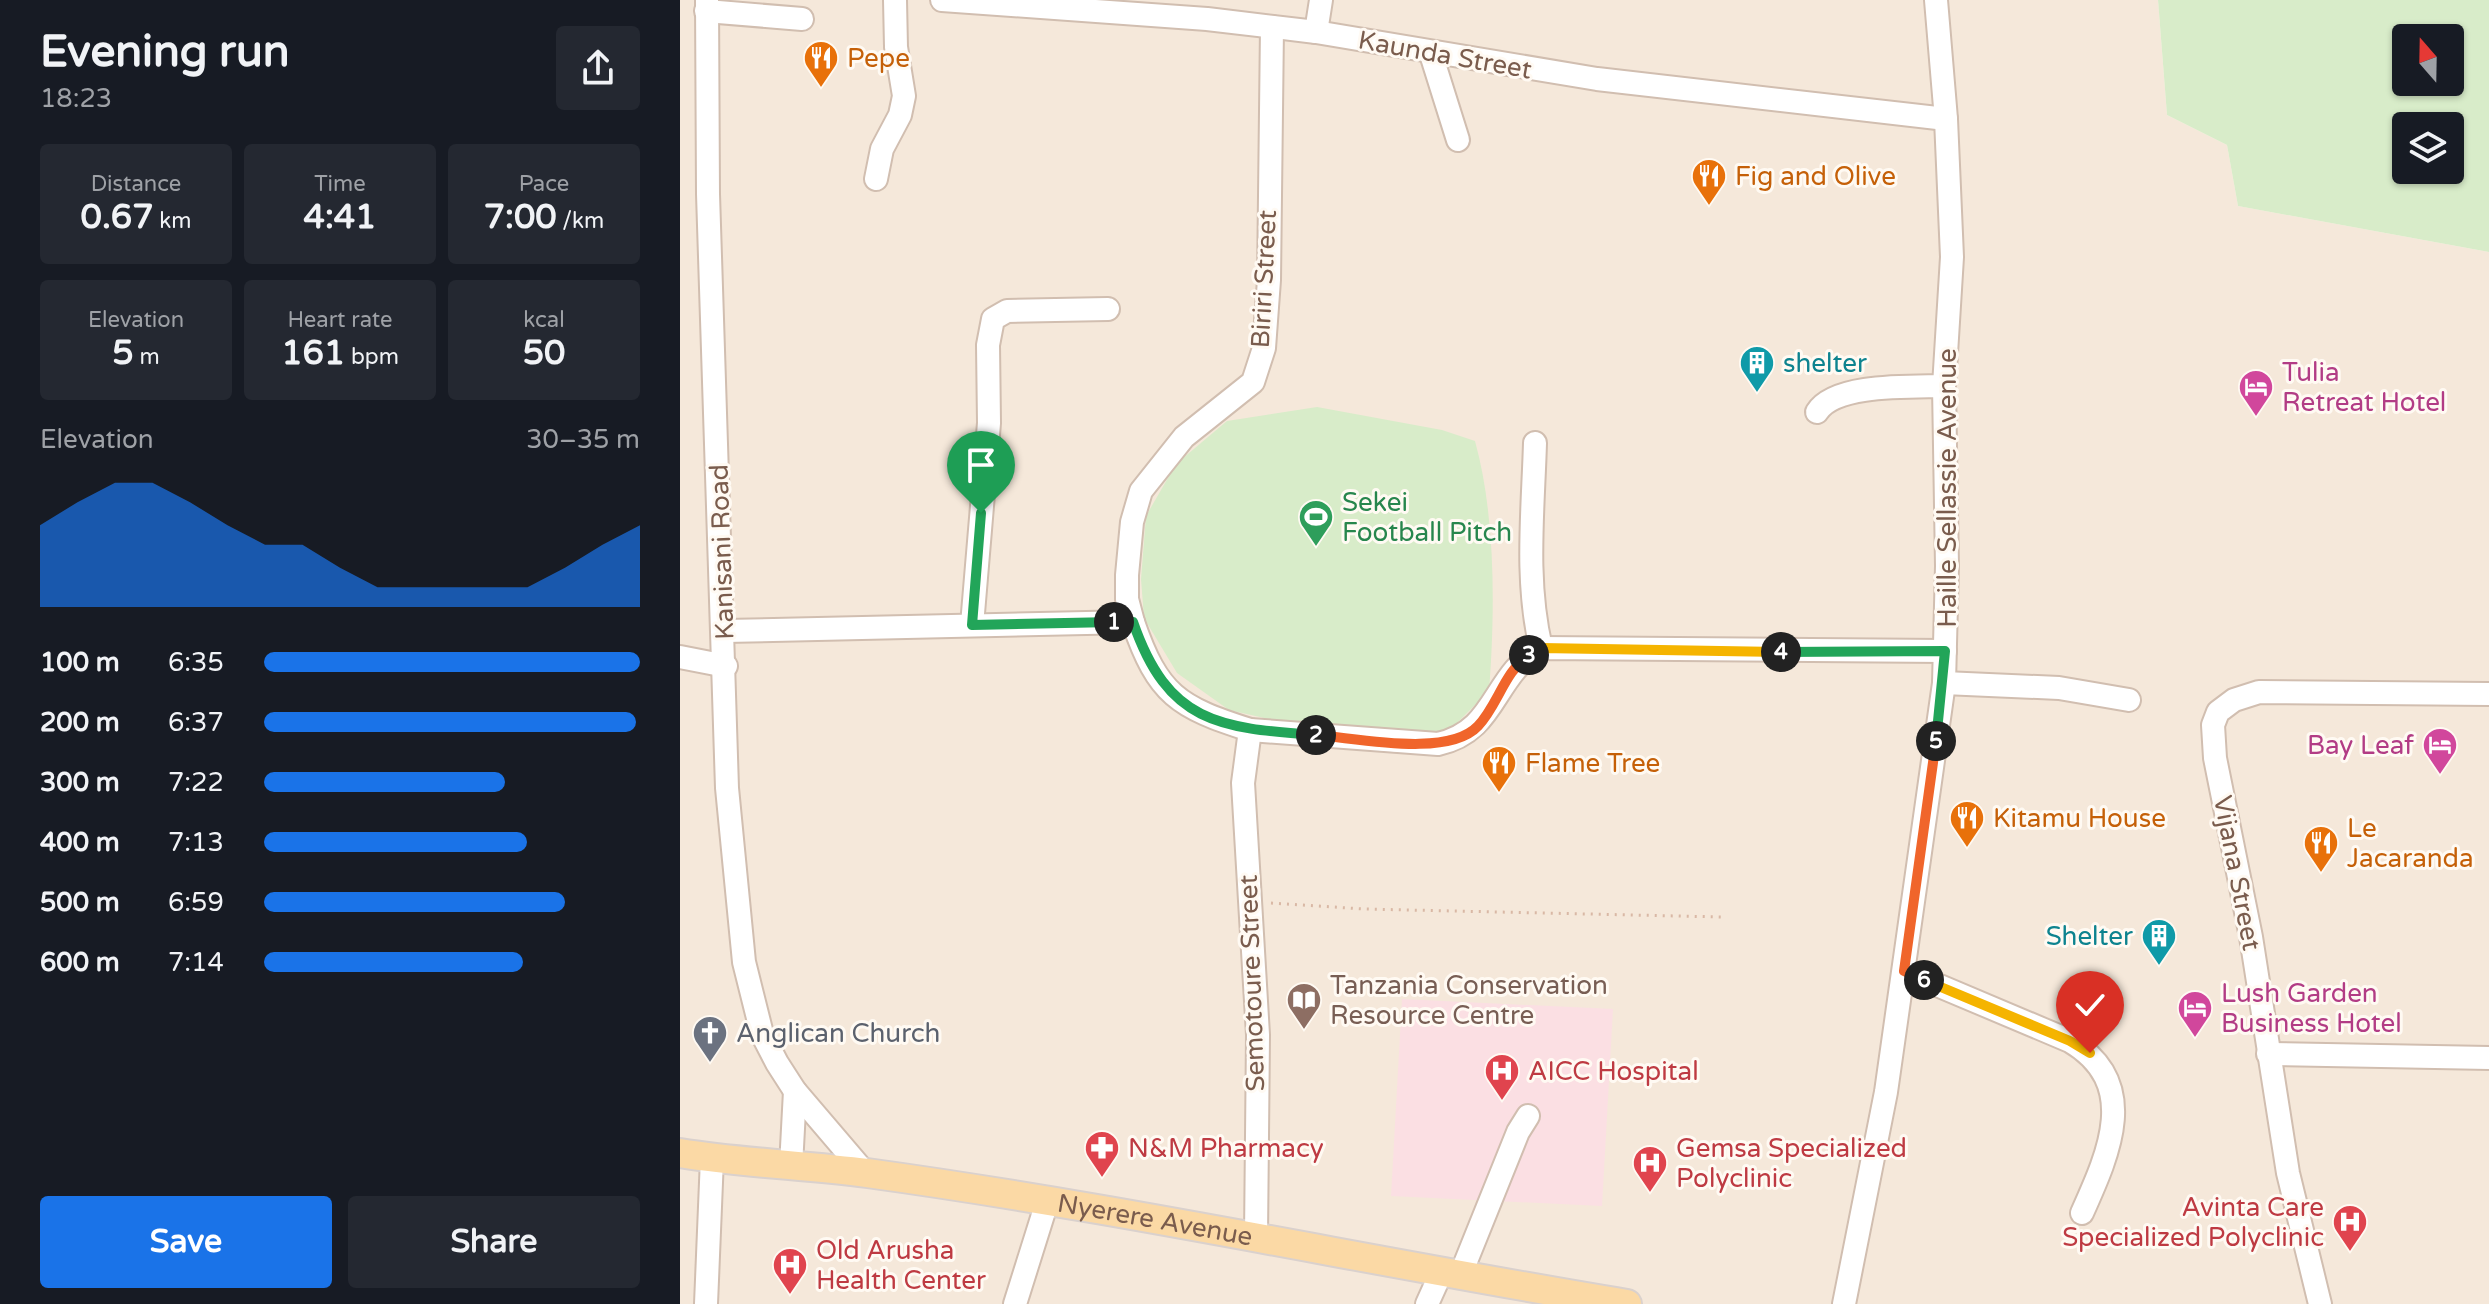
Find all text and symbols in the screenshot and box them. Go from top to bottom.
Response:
street label: Kaunda Street [1356,24,1534,86]
north arrow [2392,24,2464,96]
map controls [2392,24,2464,184]
text: Evening run [40,26,289,79]
button: share [556,26,640,110]
restaurant icon: Pepe [802,39,840,89]
place label: Pepe [847,43,910,74]
text: 18:23 [40,83,112,114]
button: layers [2392,112,2464,184]
restaurant icon: Fig and Olive [1690,157,1728,207]
place label: Fig and Olive [1735,161,1896,192]
text: Distance [91,171,181,197]
text: Time [314,171,366,197]
text: Pace [519,171,569,197]
text: 0.67 [81,197,154,238]
text: 4:41 [304,197,376,238]
text: 7:00 [484,197,557,238]
text: km [154,208,191,234]
text: /km [557,208,604,234]
street label: Biriri Street [1245,209,1283,349]
text: Elevation [88,307,184,333]
text: Heart rate [288,307,392,333]
text: kcal [523,307,565,333]
text: 5 [112,333,134,374]
text: 161 [281,333,345,374]
text: 50 [523,333,565,374]
text: m [134,344,160,370]
text: bpm [345,344,399,370]
building icon: shelter [1738,344,1776,394]
place label: shelter [1783,348,1867,379]
street label: Haille Sellassie Avenue [1932,348,1963,628]
place label: Tulia Retreat Hotel [2282,357,2446,418]
hotel icon: Tulia Retreat Hotel [2237,368,2275,418]
text: Elevation [40,424,154,455]
text: 30–35 m [526,424,640,455]
pin [947,431,1015,513]
icon: arrive [959,443,1003,487]
street label: Kanisani Road [703,464,741,640]
place label: Sekei Football Pitch [1342,487,1512,548]
sports icon: Sekei Football Pitch [1297,498,1335,548]
pin: 1 [1094,602,1134,642]
text: 1 [1107,609,1121,635]
pin: 4 [1761,632,1801,672]
pin: 3 [1509,635,1549,675]
text: 4 [1774,639,1788,665]
text: 3 [1522,642,1536,668]
text: 100 m [40,647,120,678]
text: 6:35 [168,647,224,678]
text: 200 m [40,707,120,738]
text: 6:37 [168,707,224,738]
pin: 2 [1296,715,1336,755]
pin: 5 [1916,721,1956,761]
text: 2 [1309,722,1323,748]
hotel icon: Bay Leaf [2421,726,2459,776]
text: 5 [1929,728,1943,754]
place label: Bay Leaf [2307,730,2414,761]
restaurant icon: Flame Tree [1480,744,1518,794]
place label: Flame Tree [1525,748,1660,779]
text: 300 m [40,767,120,798]
text: 7:22 [168,767,224,798]
street label: Vijana Street [2207,793,2267,953]
restaurant icon: Kitamu House [1948,799,1986,849]
place label: Kitamu House [1993,803,2166,834]
place label: Le Jacaranda [2347,813,2474,874]
restaurant icon: Le Jacaranda [2302,824,2340,874]
text: 400 m [40,827,120,858]
text: 7:13 [168,827,224,858]
street label: Semotoure Street [1233,874,1271,1092]
text: 500 m [40,887,120,918]
text: 6:59 [168,887,224,918]
building icon: Shelter [2140,917,2178,967]
place label: Shelter [2046,921,2133,952]
text: 600 m [40,947,120,978]
text: 7:14 [168,947,224,978]
pin: 6 [1904,960,1944,1000]
text: 6 [1917,967,1931,993]
place label: Tanzania Conservation Resource Centre [1330,970,1608,1031]
pin [2056,971,2124,1053]
place label: Lush Garden Business Hotel [2221,978,2402,1039]
library icon: Tanzania Conservation Resource Centre [1285,981,1323,1031]
icon: check [2068,983,2112,1027]
hotel icon: Lush Garden Business Hotel [2176,989,2214,1039]
church icon: Anglican Church [691,1014,729,1064]
place label: Anglican Church [736,1018,940,1049]
hospital icon: AICC Hospital [1483,1052,1521,1102]
place label: AICC Hospital [1528,1056,1699,1087]
pharmacy icon: N&M Pharmacy [1083,1129,1121,1179]
place label: N&M Pharmacy [1128,1133,1324,1164]
place label: Gemsa Specialized Polyclinic [1676,1133,1907,1194]
hospital icon: Gemsa Specialized Polyclinic [1631,1144,1669,1194]
street label: Nyerere Avenue [1055,1187,1255,1252]
place label: Avinta Care Specialized Polyclinic [2062,1192,2324,1253]
button: Save [40,1196,332,1288]
button: Share [348,1196,640,1288]
hospital icon: Avinta Care Specialized Polyclinic [2331,1203,2369,1253]
place label: Old Arusha Health Center [816,1235,986,1296]
hospital icon: Old Arusha Health Center [771,1246,809,1296]

